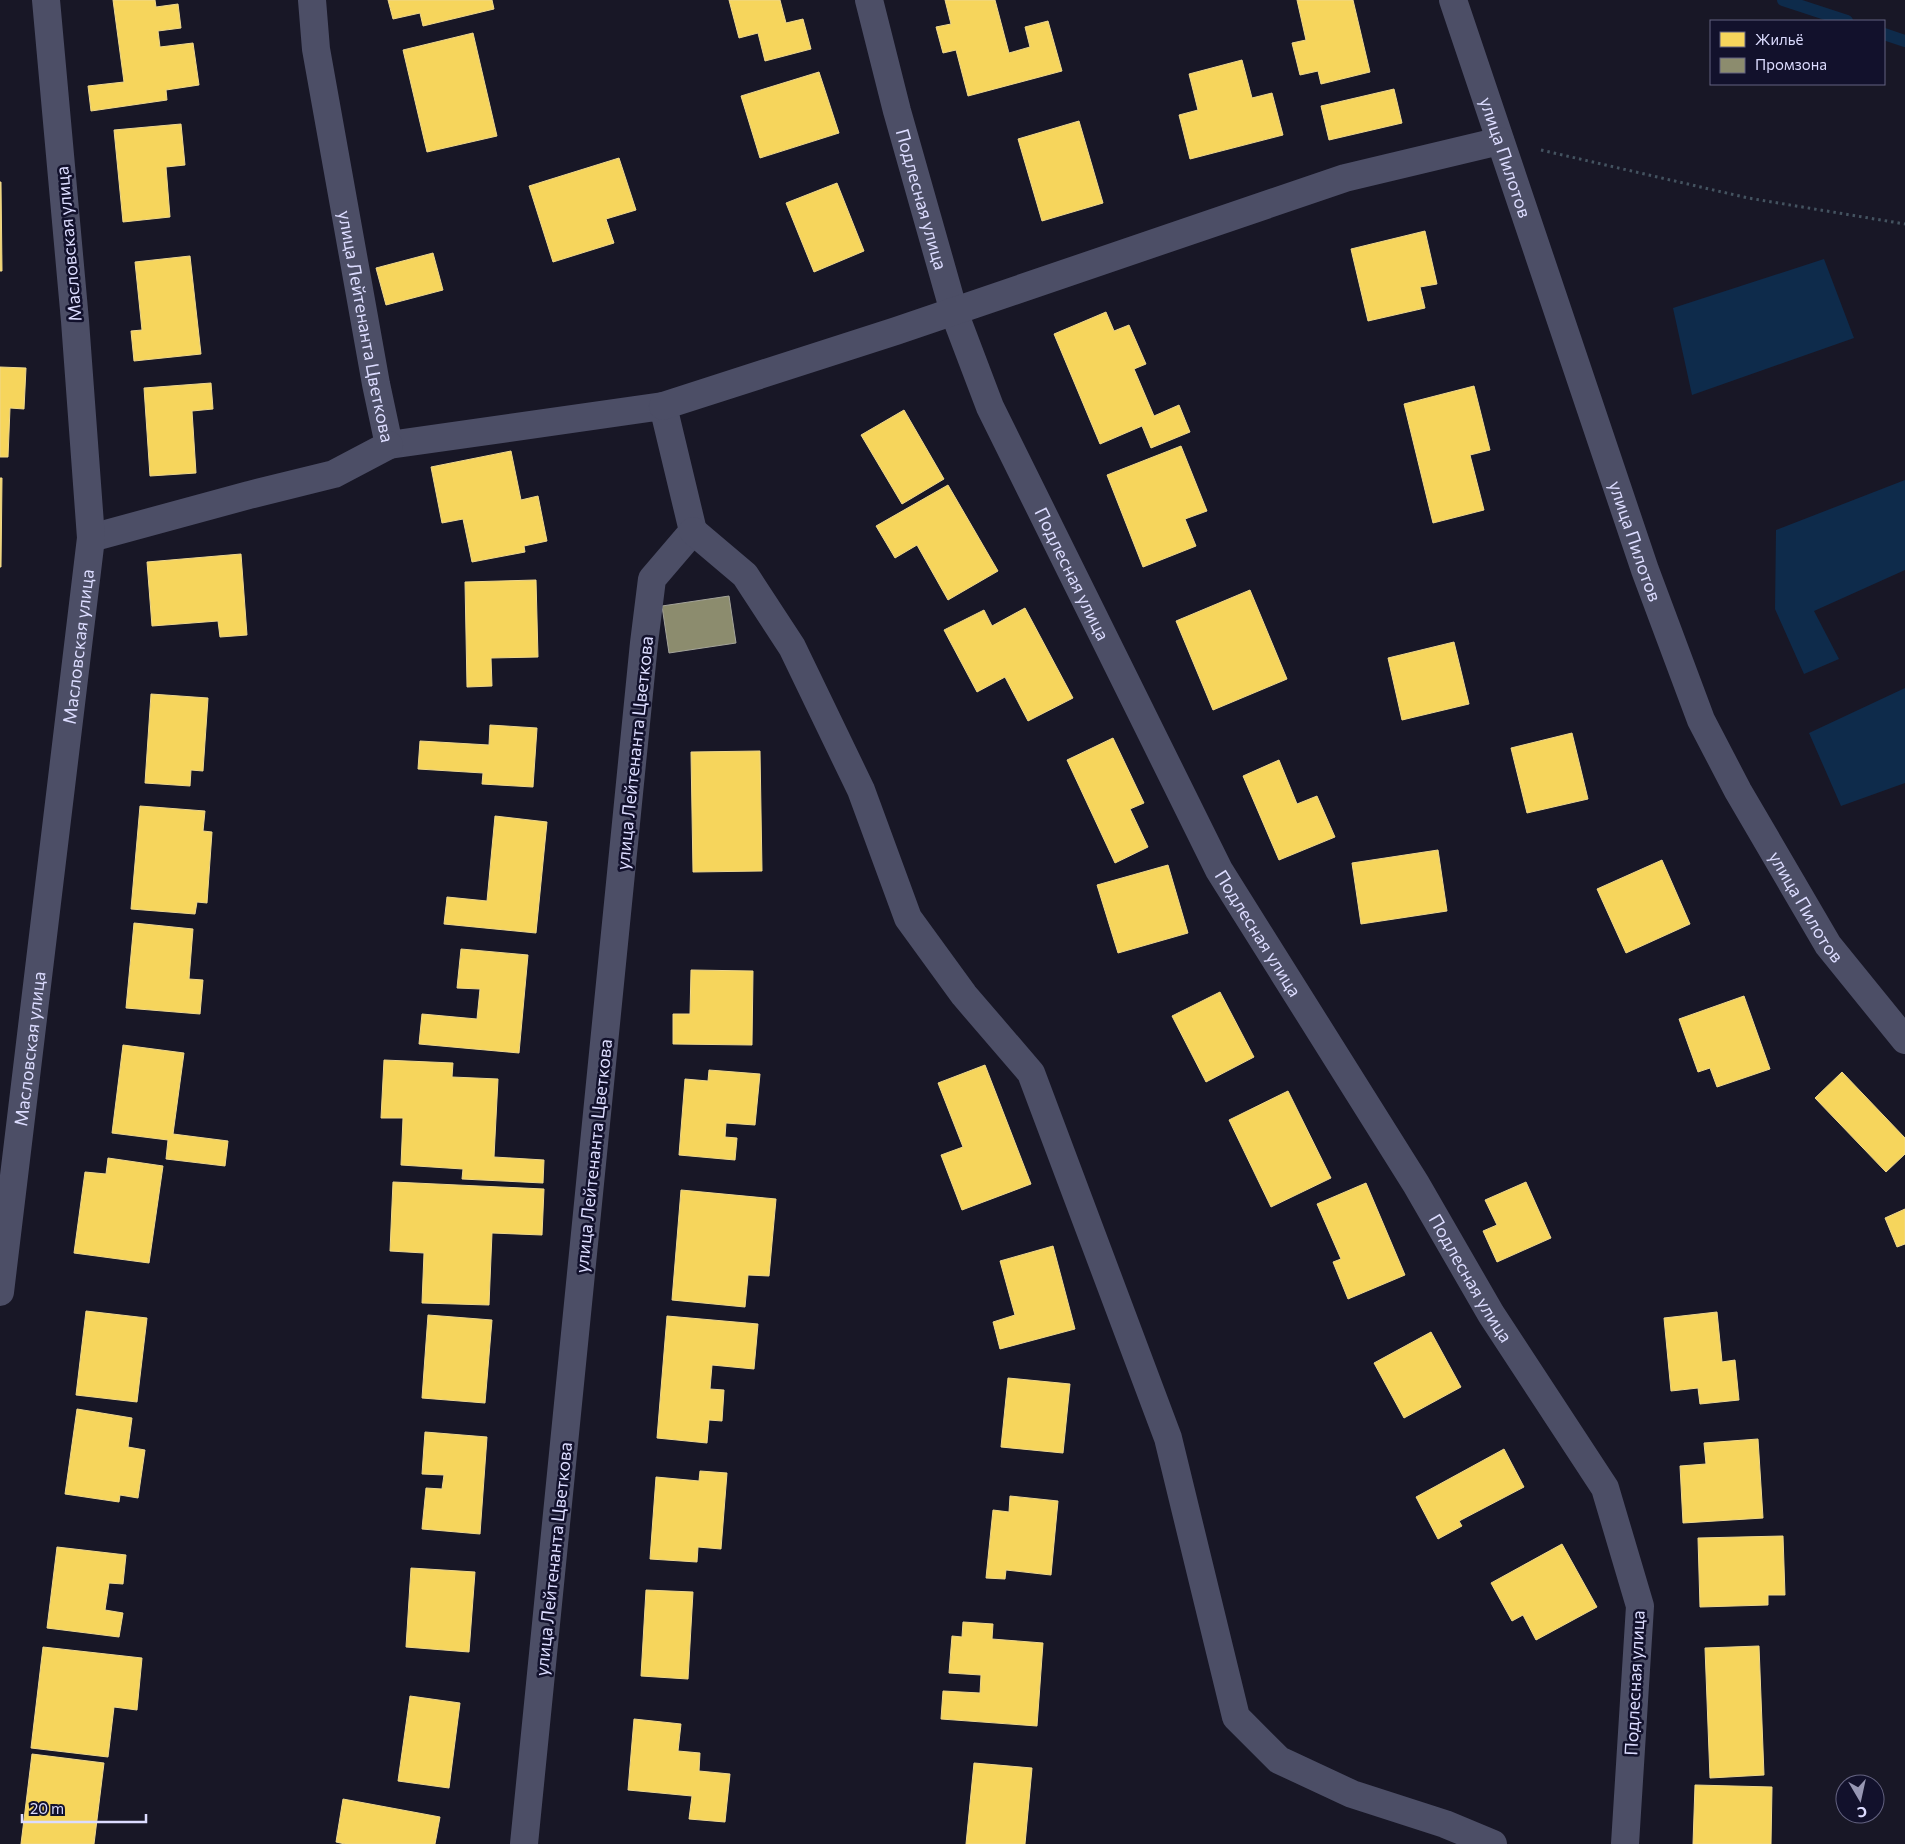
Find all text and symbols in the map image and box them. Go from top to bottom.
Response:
legend [1710,20,1885,85]
text: Жильё [1755,30,1803,48]
text: Промзона [1755,55,1827,73]
street label: улица Пилотов [1475,94,1537,221]
street label: Подлесная улица [892,126,952,272]
street label: Масловская улица [50,165,86,323]
street label: улица Лейтенанта Цветкова [334,209,399,444]
street label: улица Пилотов [1605,478,1667,604]
street label: Подлесная улица [1030,504,1115,644]
street label: Масловская улица [58,568,98,726]
street label: улица Лейтенанта Цветкова [611,635,657,871]
street label: улица Пилотов [1764,847,1849,967]
street label: Подлесная улица [1211,866,1307,1001]
street label: Масловская улица [9,970,50,1128]
street label: улица Лейтенанта Цветкова [570,1038,616,1274]
street label: Подлесная улица [1424,1210,1517,1346]
street label: улица Лейтенанта Цветкова [530,1441,576,1677]
street label: Подлесная улица [1619,1610,1649,1756]
north arrow [1835,1774,1885,1824]
scale bar [22,1792,146,1824]
text: 20 m [30,1799,64,1817]
text: С [1856,1803,1868,1821]

